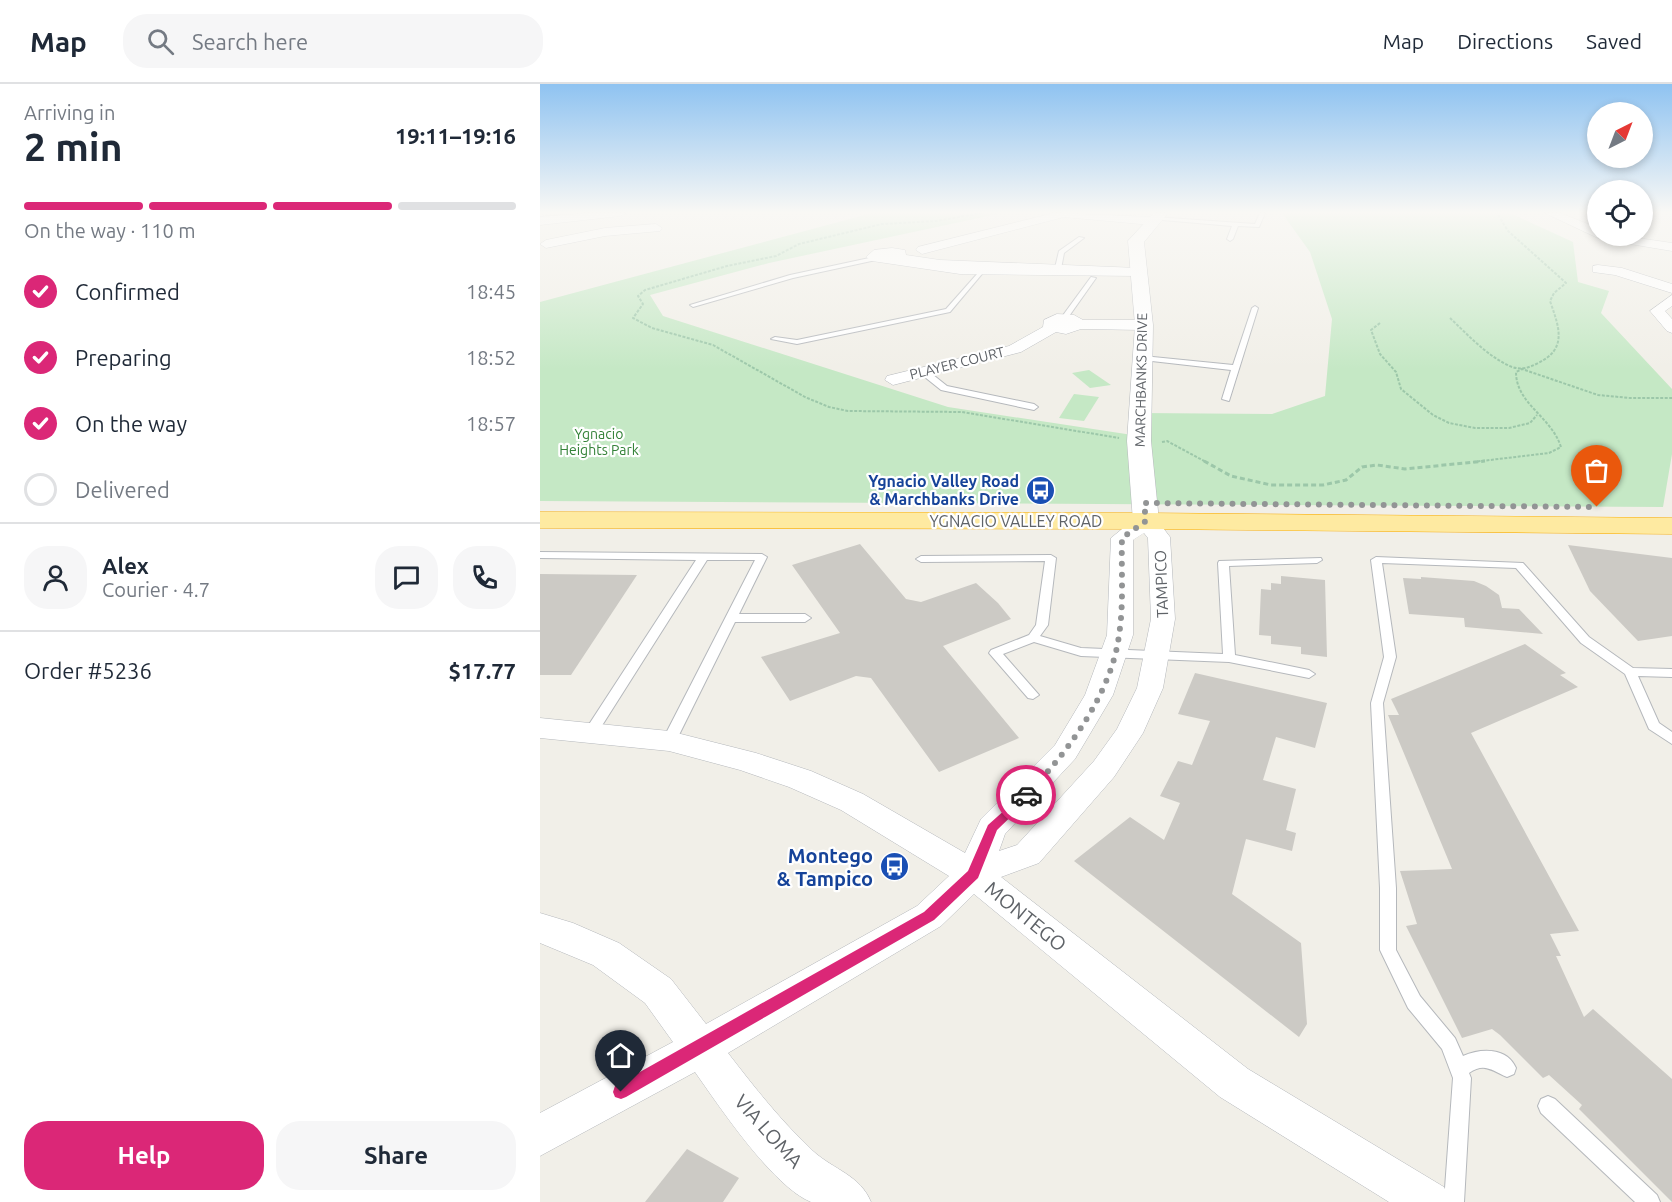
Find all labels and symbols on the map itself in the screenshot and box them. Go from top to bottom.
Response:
north arrow [1587,102,1653,168]
street label: MARCHBANKS DRIVE [1132,313,1150,447]
street label: PLAYER COURT [908,343,1006,383]
park label: Ygnacio Heights Park [559,426,639,458]
pin [1571,445,1622,507]
place label: Ygnacio Valley Road & Marchbanks Drive [868,472,1019,508]
bus stop icon: Ygnacio Valley Road & Marchbanks Drive [1024,474,1056,506]
street label: YGNACIO VALLEY ROAD [930,512,1102,530]
street label: TAMPICO [1151,550,1171,618]
courier [996,765,1056,825]
place label: Montego & Tampico [777,844,873,890]
bus stop icon: Montego & Tampico [878,850,910,882]
street label: MONTEGO [981,876,1071,956]
pin [595,1030,646,1092]
street label: VIA LOMA [730,1090,808,1172]

